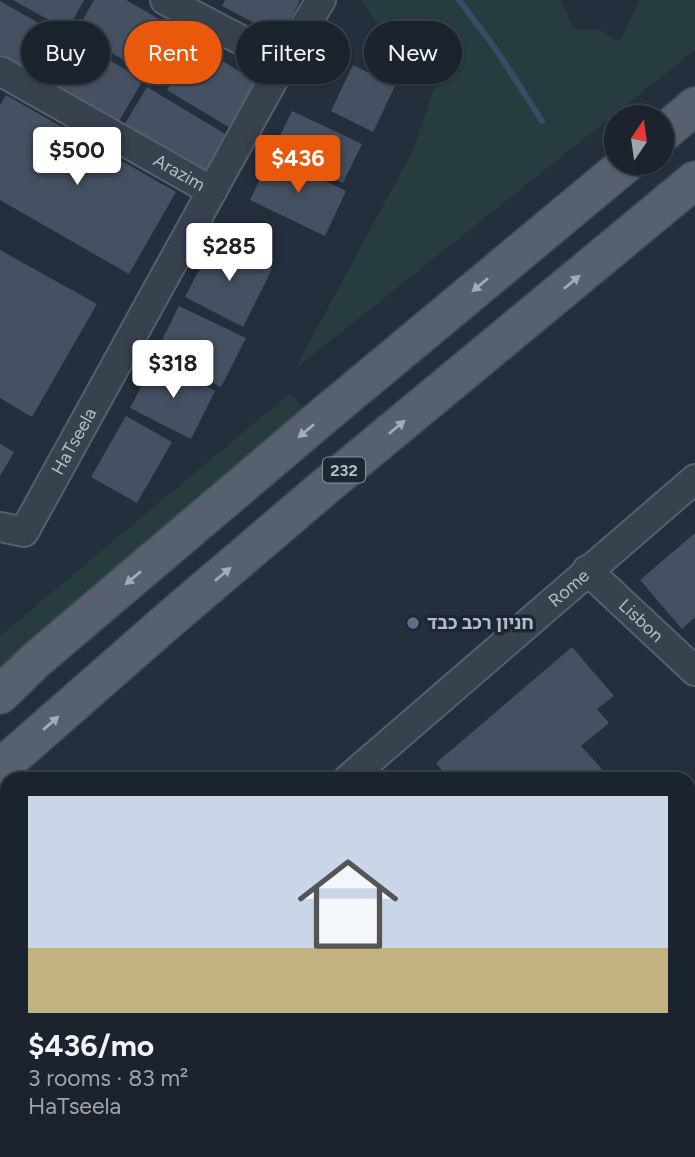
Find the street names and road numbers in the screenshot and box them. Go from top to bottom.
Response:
street label: Arazim [150,149,209,196]
street label: HaTseela [47,404,101,479]
road number: 232 [323,457,365,482]
street label: Rome [544,564,594,612]
street label: Lisbon [614,594,668,647]

